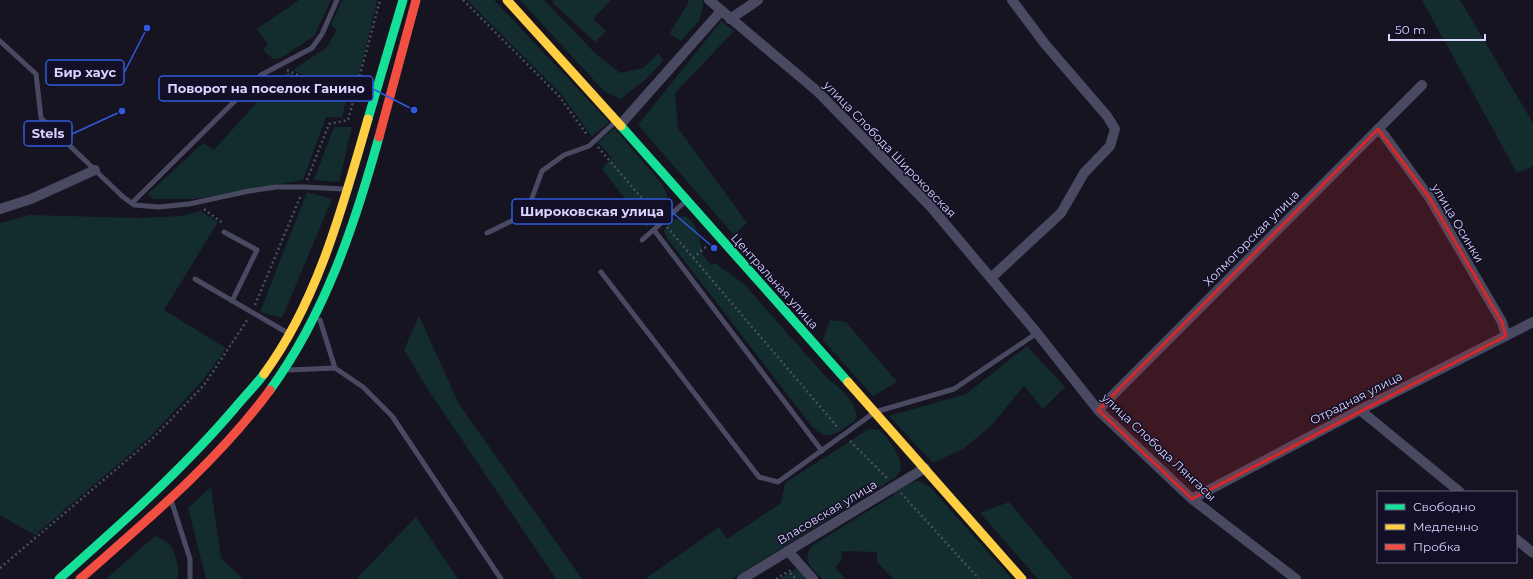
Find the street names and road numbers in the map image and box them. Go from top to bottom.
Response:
street label: улица Слобода Широковская [820,77,959,221]
street label: улица Осинки [1428,180,1487,265]
street label: Холмогорская улица [1200,187,1302,289]
street label: Центральная улица [728,230,822,332]
street label: Отрадная улица [1307,368,1405,428]
street label: улица Слобода Лянгасы [1098,389,1219,504]
street label: Власовская улица [774,476,880,548]

